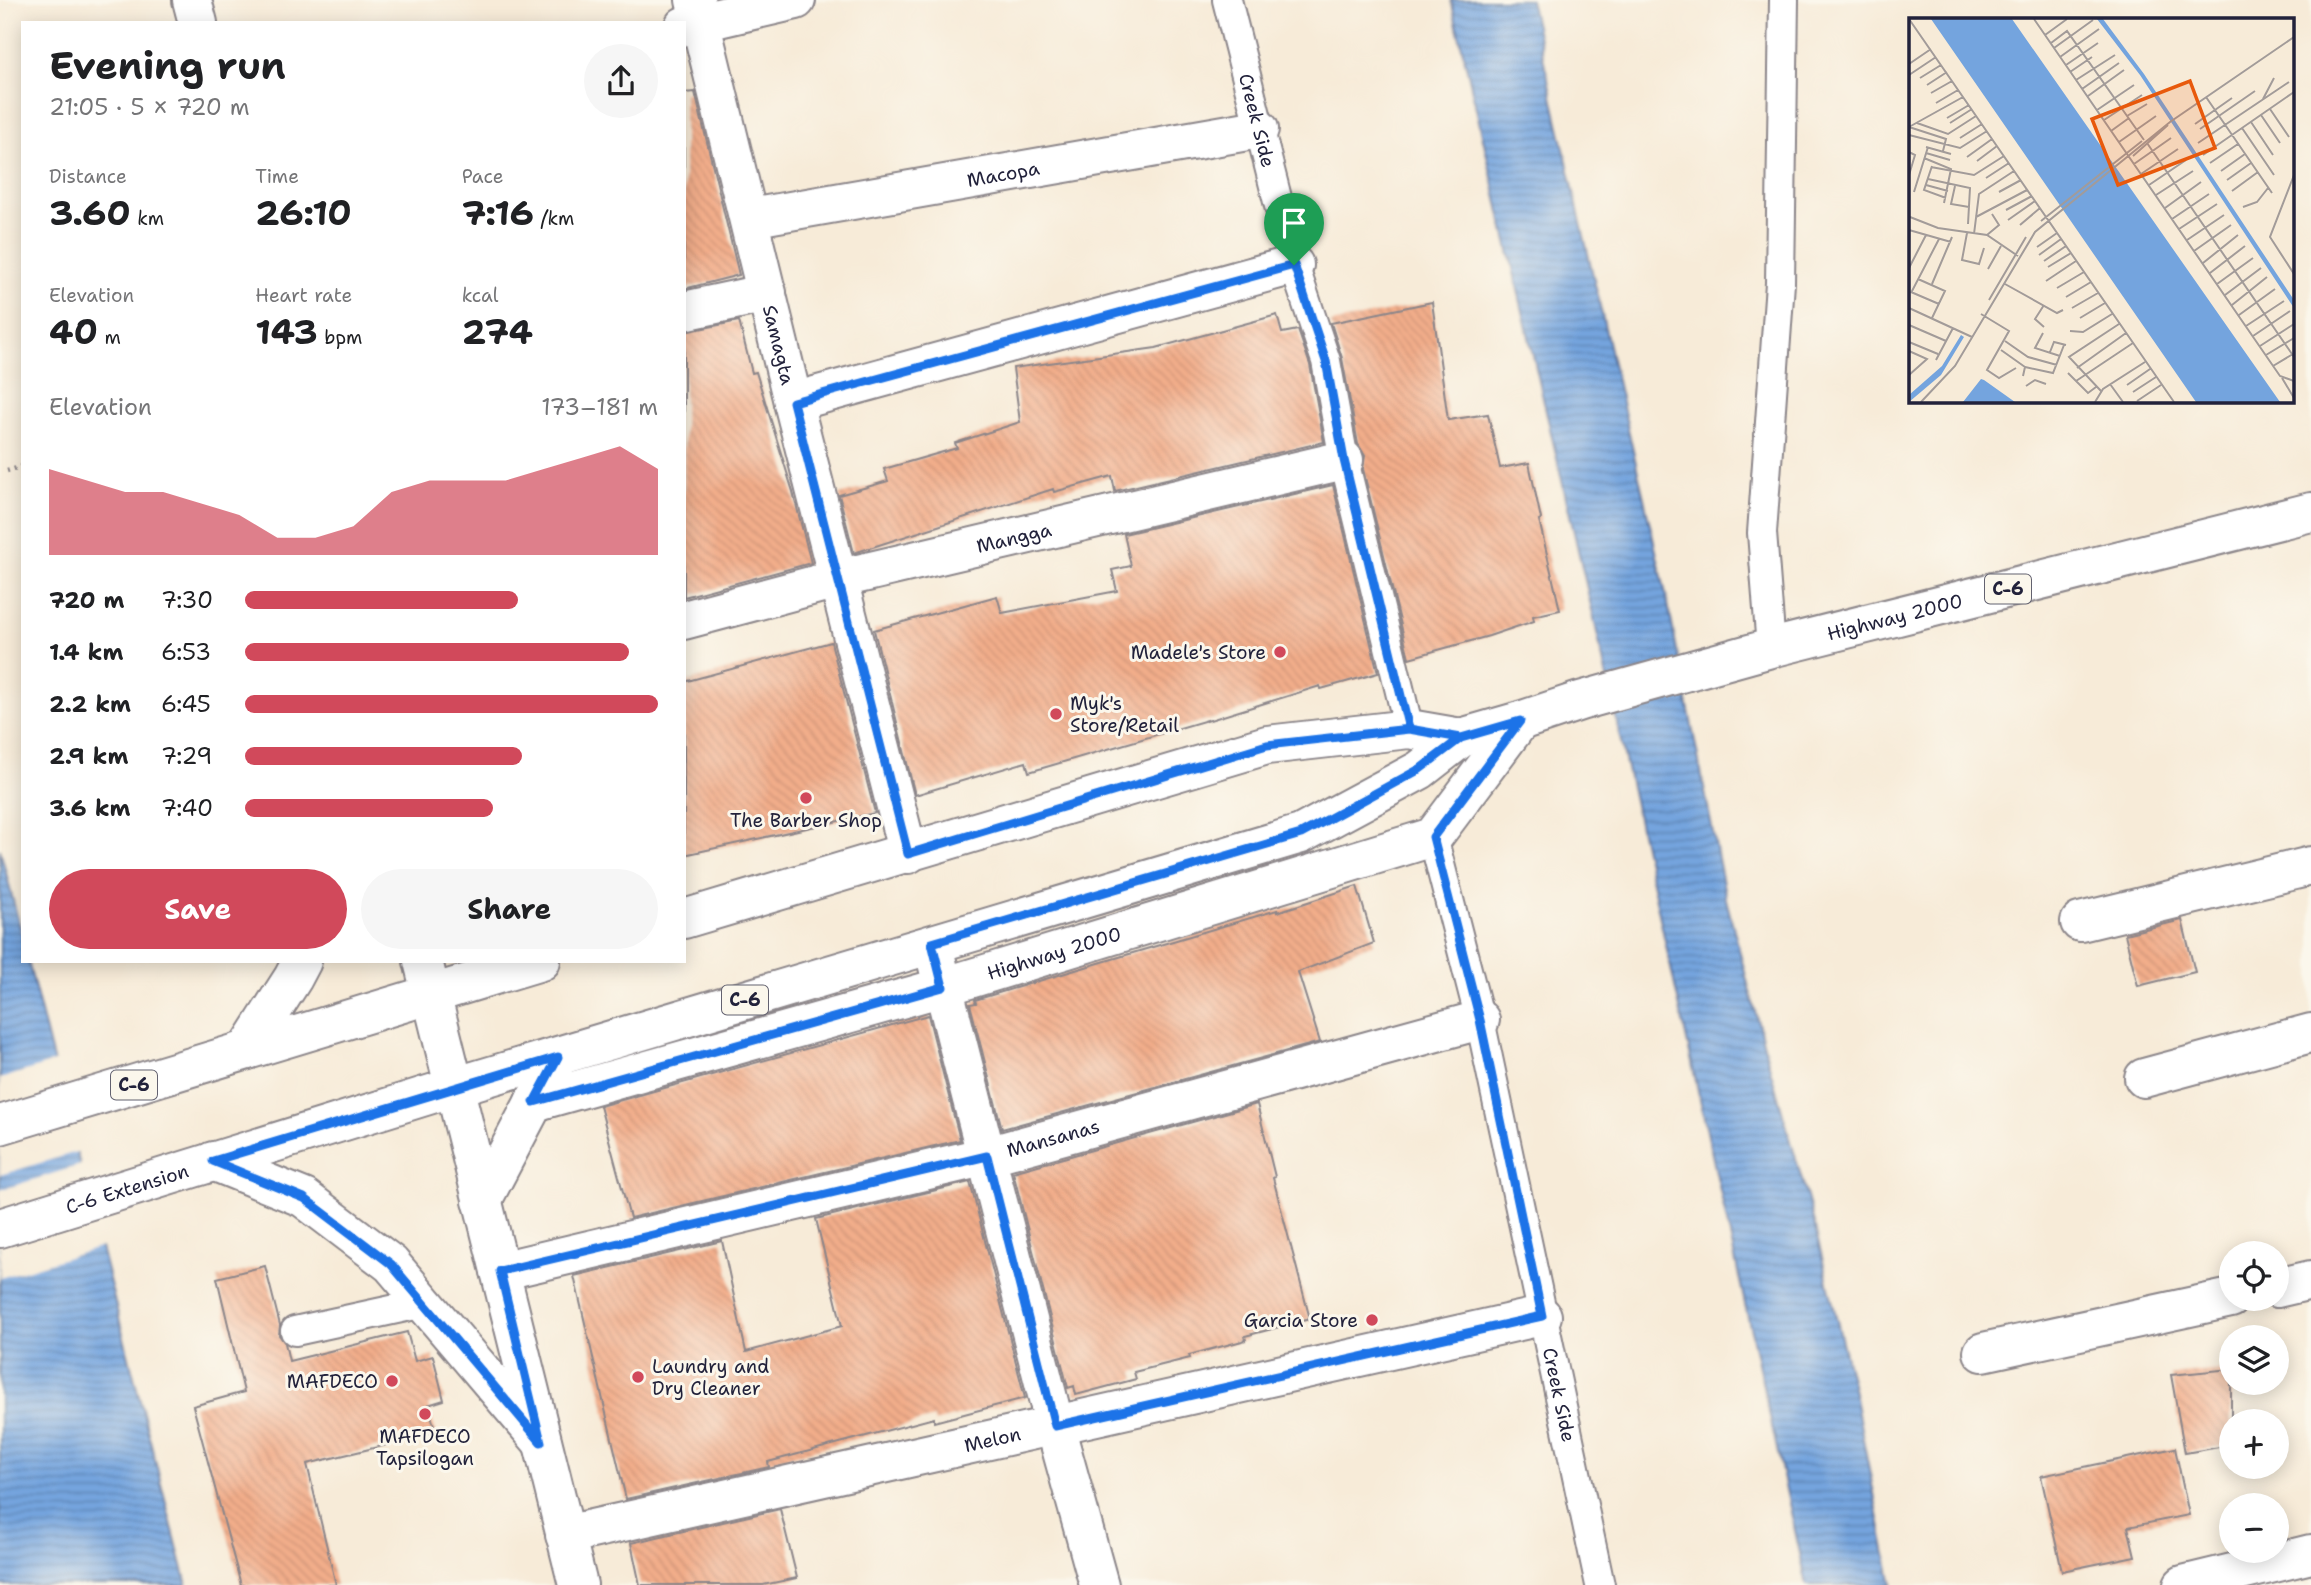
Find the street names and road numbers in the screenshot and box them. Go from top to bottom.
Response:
street label: Creek Side [1234,71,1281,170]
street label: Macopa [965,155,1042,192]
street label: Samagta [757,302,801,387]
street label: Mangga [974,517,1054,558]
road number: C-6 [1985,574,2031,604]
street label: Highway 2000 [1824,588,1965,646]
street label: Highway 2000 [984,921,1124,985]
road number: C-6 [722,986,768,1015]
road number: C-6 [111,1070,157,1100]
street label: Mansanas [1004,1113,1102,1162]
street label: C-6 Extension [63,1158,191,1219]
street label: Creek Side [1537,1345,1582,1444]
street label: Melon [962,1421,1023,1458]

